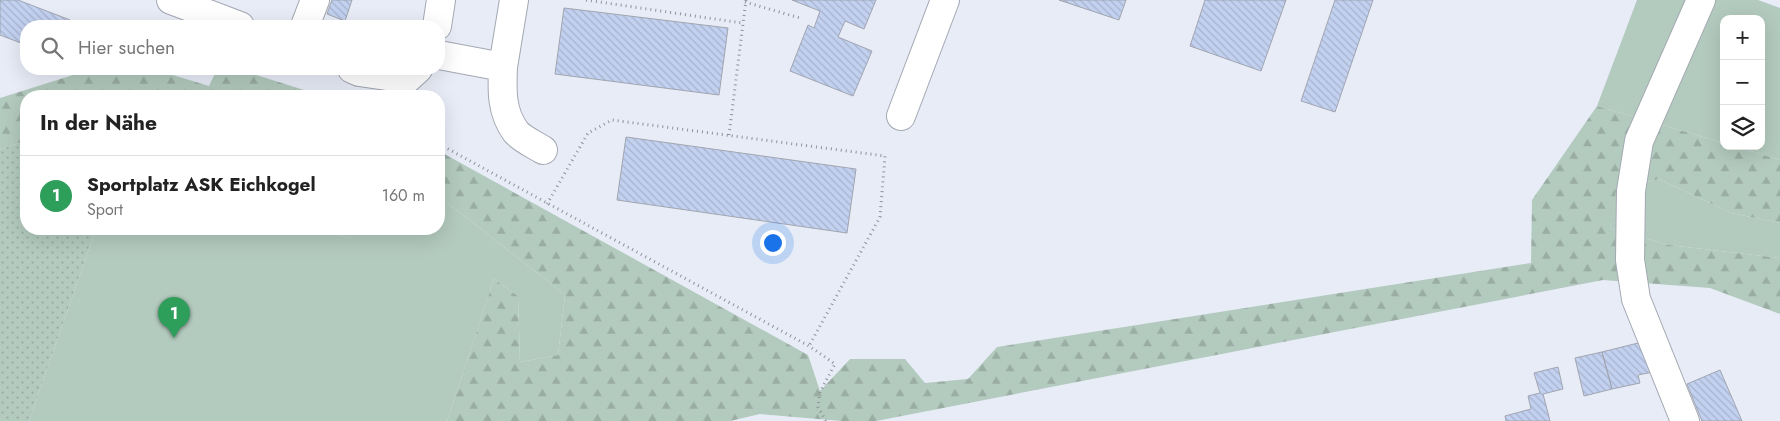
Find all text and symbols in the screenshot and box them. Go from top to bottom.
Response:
map controls [1720,15,1765,150]
button: + [1720,15,1765,60]
search box [20,20,445,75]
icon: search [38,34,66,62]
text: Hier suchen [78,34,175,61]
button: − [1720,60,1765,105]
button: layers [1720,105,1765,150]
text: In der Nähe [40,108,157,138]
text: Sportplatz ASK Eichkogel [87,171,316,198]
text: 1 [52,184,60,207]
text: 160 m [382,184,425,207]
text: Sport [87,198,123,221]
your location [760,230,786,256]
pin: 1 [158,297,190,338]

